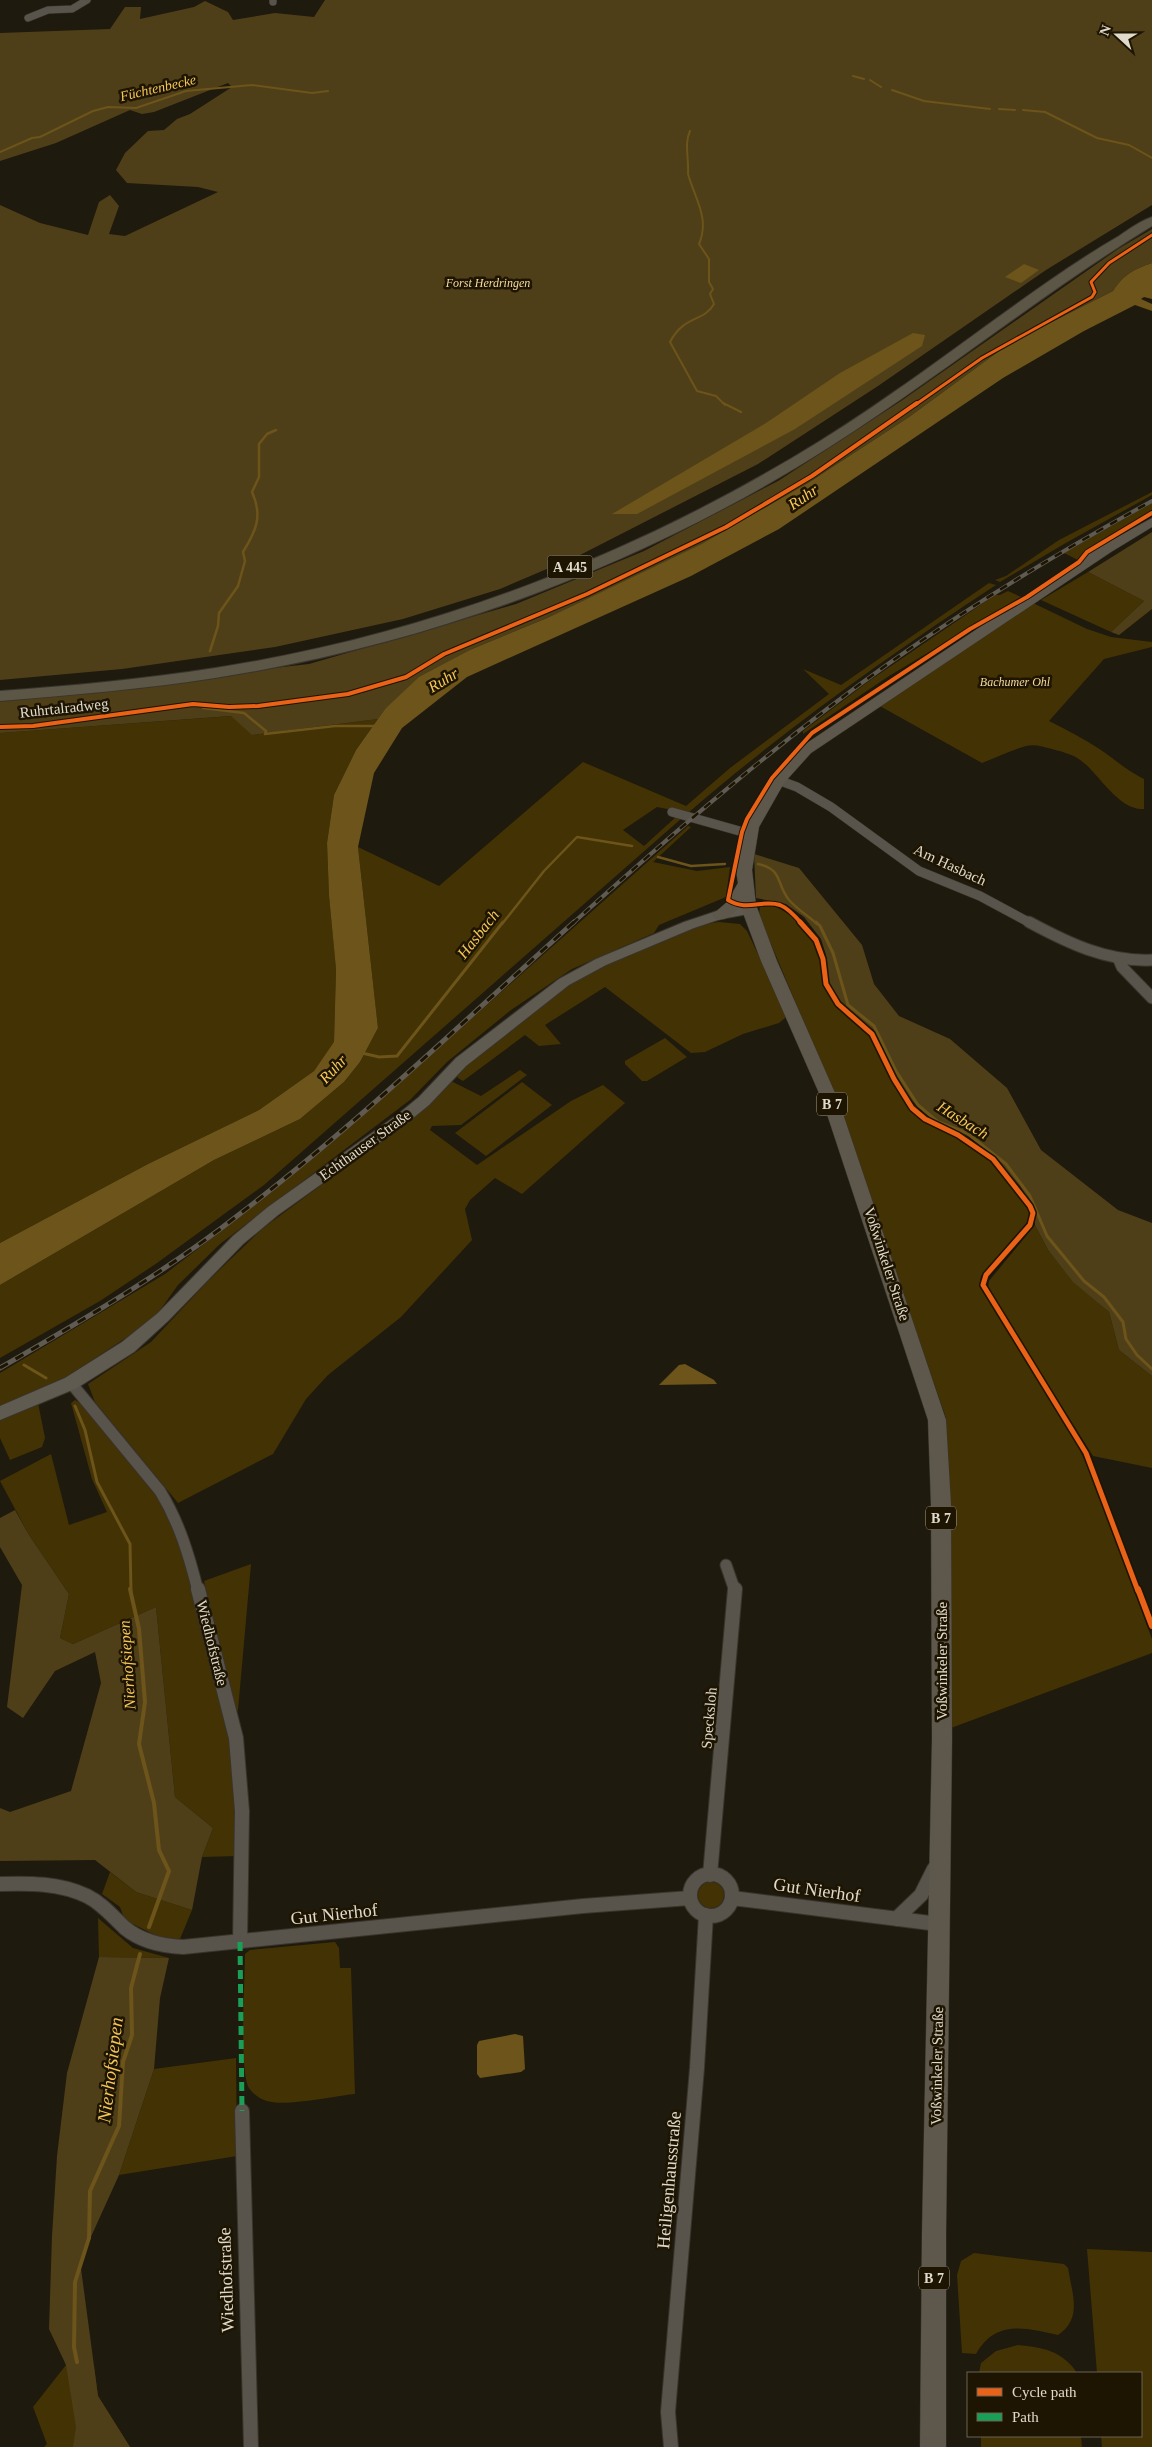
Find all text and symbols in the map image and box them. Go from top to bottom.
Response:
north arrow [1092,10,1142,60]
text: N [1097,23,1114,38]
water label: Füchtenbecke [117,72,198,104]
park label: Forst Herdringen [445,276,530,290]
water label: Ruhr [784,481,822,514]
road number: A 445 [548,556,592,578]
water label: Ruhr [424,664,462,696]
park label: Bachumer Ohl [980,675,1051,689]
street label: Ruhrtalradweg [19,695,110,721]
street label: Am Hasbach [911,841,989,889]
water label: Hasbach [453,906,502,962]
water label: Ruhr [315,1051,351,1087]
road number: B 7 [817,1092,847,1116]
water label: Hasbach [934,1097,992,1142]
street label: Echthauser Straße [316,1106,414,1183]
street label: Voßwinkeler Straße [861,1205,913,1323]
road number: B 7 [926,1506,956,1530]
street label: Wiedhofstraße [194,1599,230,1688]
street label: Voßwinkeler Straße [934,1601,950,1720]
water label: Nierhofsiepen [115,1620,140,1711]
street label: Specksloh [698,1686,720,1749]
street label: Gut Nierhof [772,1874,862,1906]
street label: Gut Nierhof [289,1899,379,1929]
street label: Voßwinkeler Straße [928,2006,946,2125]
water label: Nierhofsiepen [93,2016,127,2125]
street label: Heiligenhausstraße [653,2110,685,2250]
street label: Wiedhofstraße [214,2227,238,2333]
road number: B 7 [919,2266,949,2290]
legend [967,2372,1142,2437]
text: Cycle path [1012,2384,1077,2400]
text: Path [1012,2409,1039,2425]

